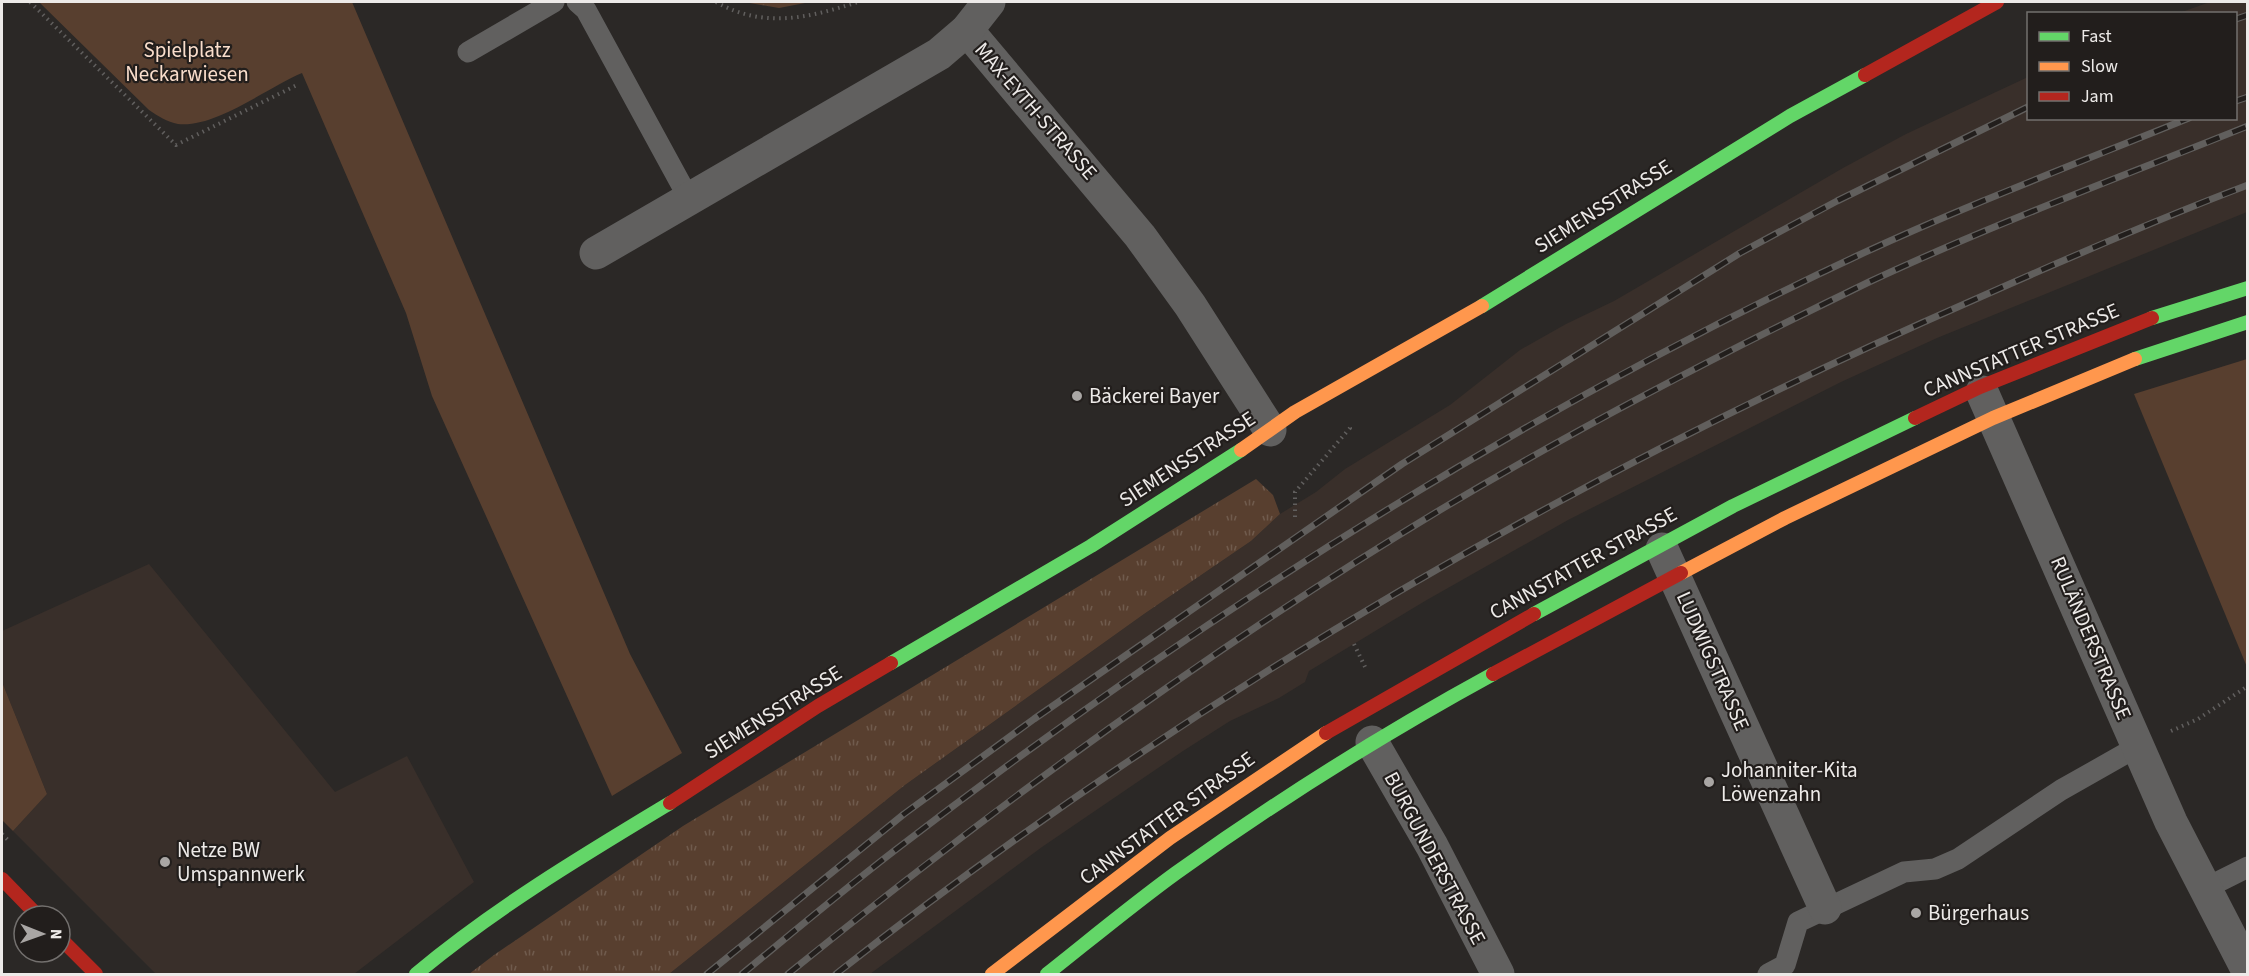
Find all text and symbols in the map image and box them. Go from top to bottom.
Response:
legend [2027,12,2237,120]
text: Fast [2081,24,2112,49]
park label: Spielplatz Neckarwiesen [125,35,249,89]
street label: MAX-EYTH-STRASSE [968,36,1104,186]
text: Slow [2081,54,2118,79]
text: Jam [2081,84,2114,109]
street label: SIEMENSSTRASSE [1528,152,1678,260]
street label: CANNSTATTER STRASSE [1918,295,2124,405]
place label: Bäckerei Bayer [1089,381,1220,411]
marker: Bäckerei Bayer [1070,389,1084,403]
street label: SIEMENSSTRASSE [1113,404,1261,514]
street label: CANNSTATTER STRASSE [1484,499,1682,627]
street label: RULÄNDERSTRASSE [2043,552,2139,724]
street label: LUDWIGSTRASSE [1669,587,1757,735]
street label: SIEMENSSTRASSE [698,658,848,766]
street label: CANNSTATTER STRASSE [1073,744,1261,892]
place label: Johanniter-Kita Löwenzahn [1721,755,1858,809]
street label: BURGUNDERSTRASSE [1377,766,1493,950]
marker: Johanniter-Kita Löwenzahn [1702,775,1716,789]
place label: Netze BW Umspannwerk [177,835,305,889]
marker: Netze BW Umspannwerk [158,855,172,869]
place label: Bürgerhaus [1928,898,2029,928]
north arrow [12,904,72,964]
marker: Bürgerhaus [1909,906,1923,920]
text: N [45,929,67,940]

